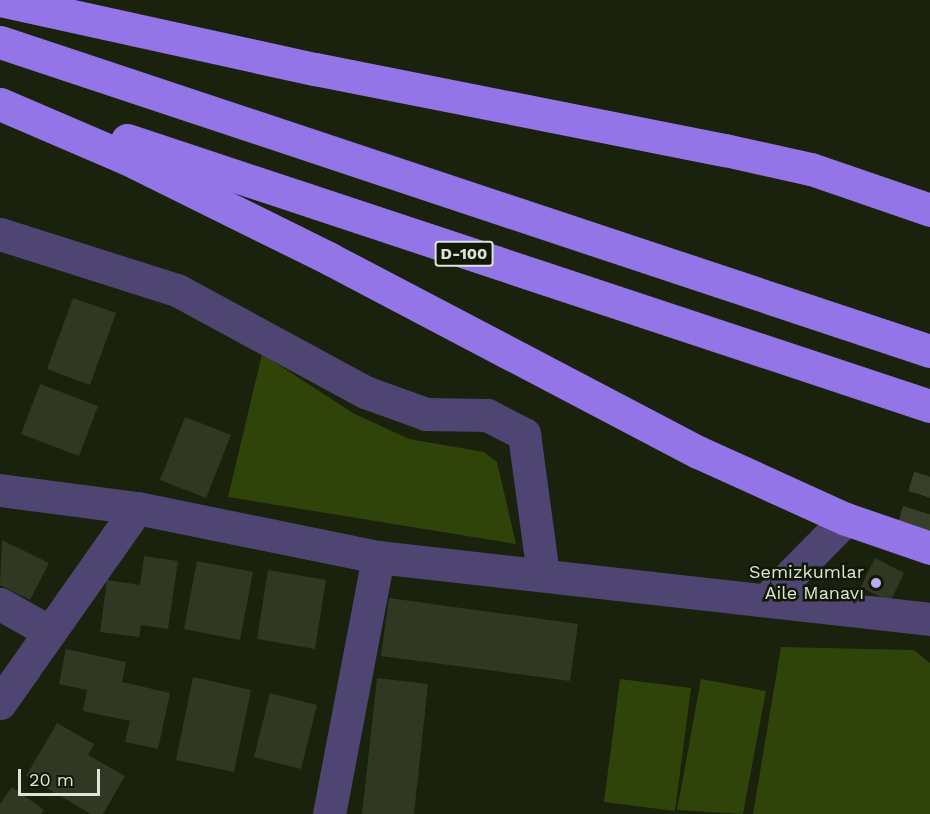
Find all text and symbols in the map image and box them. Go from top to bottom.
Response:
road number: D-100 [434,241,494,267]
place label: Semizkumlar Aile Manavı [749,562,864,604]
marker: Semizkumlar Aile Manavı [869,576,883,590]
scale bar [21,757,104,795]
text: 20 m [29,769,74,790]

